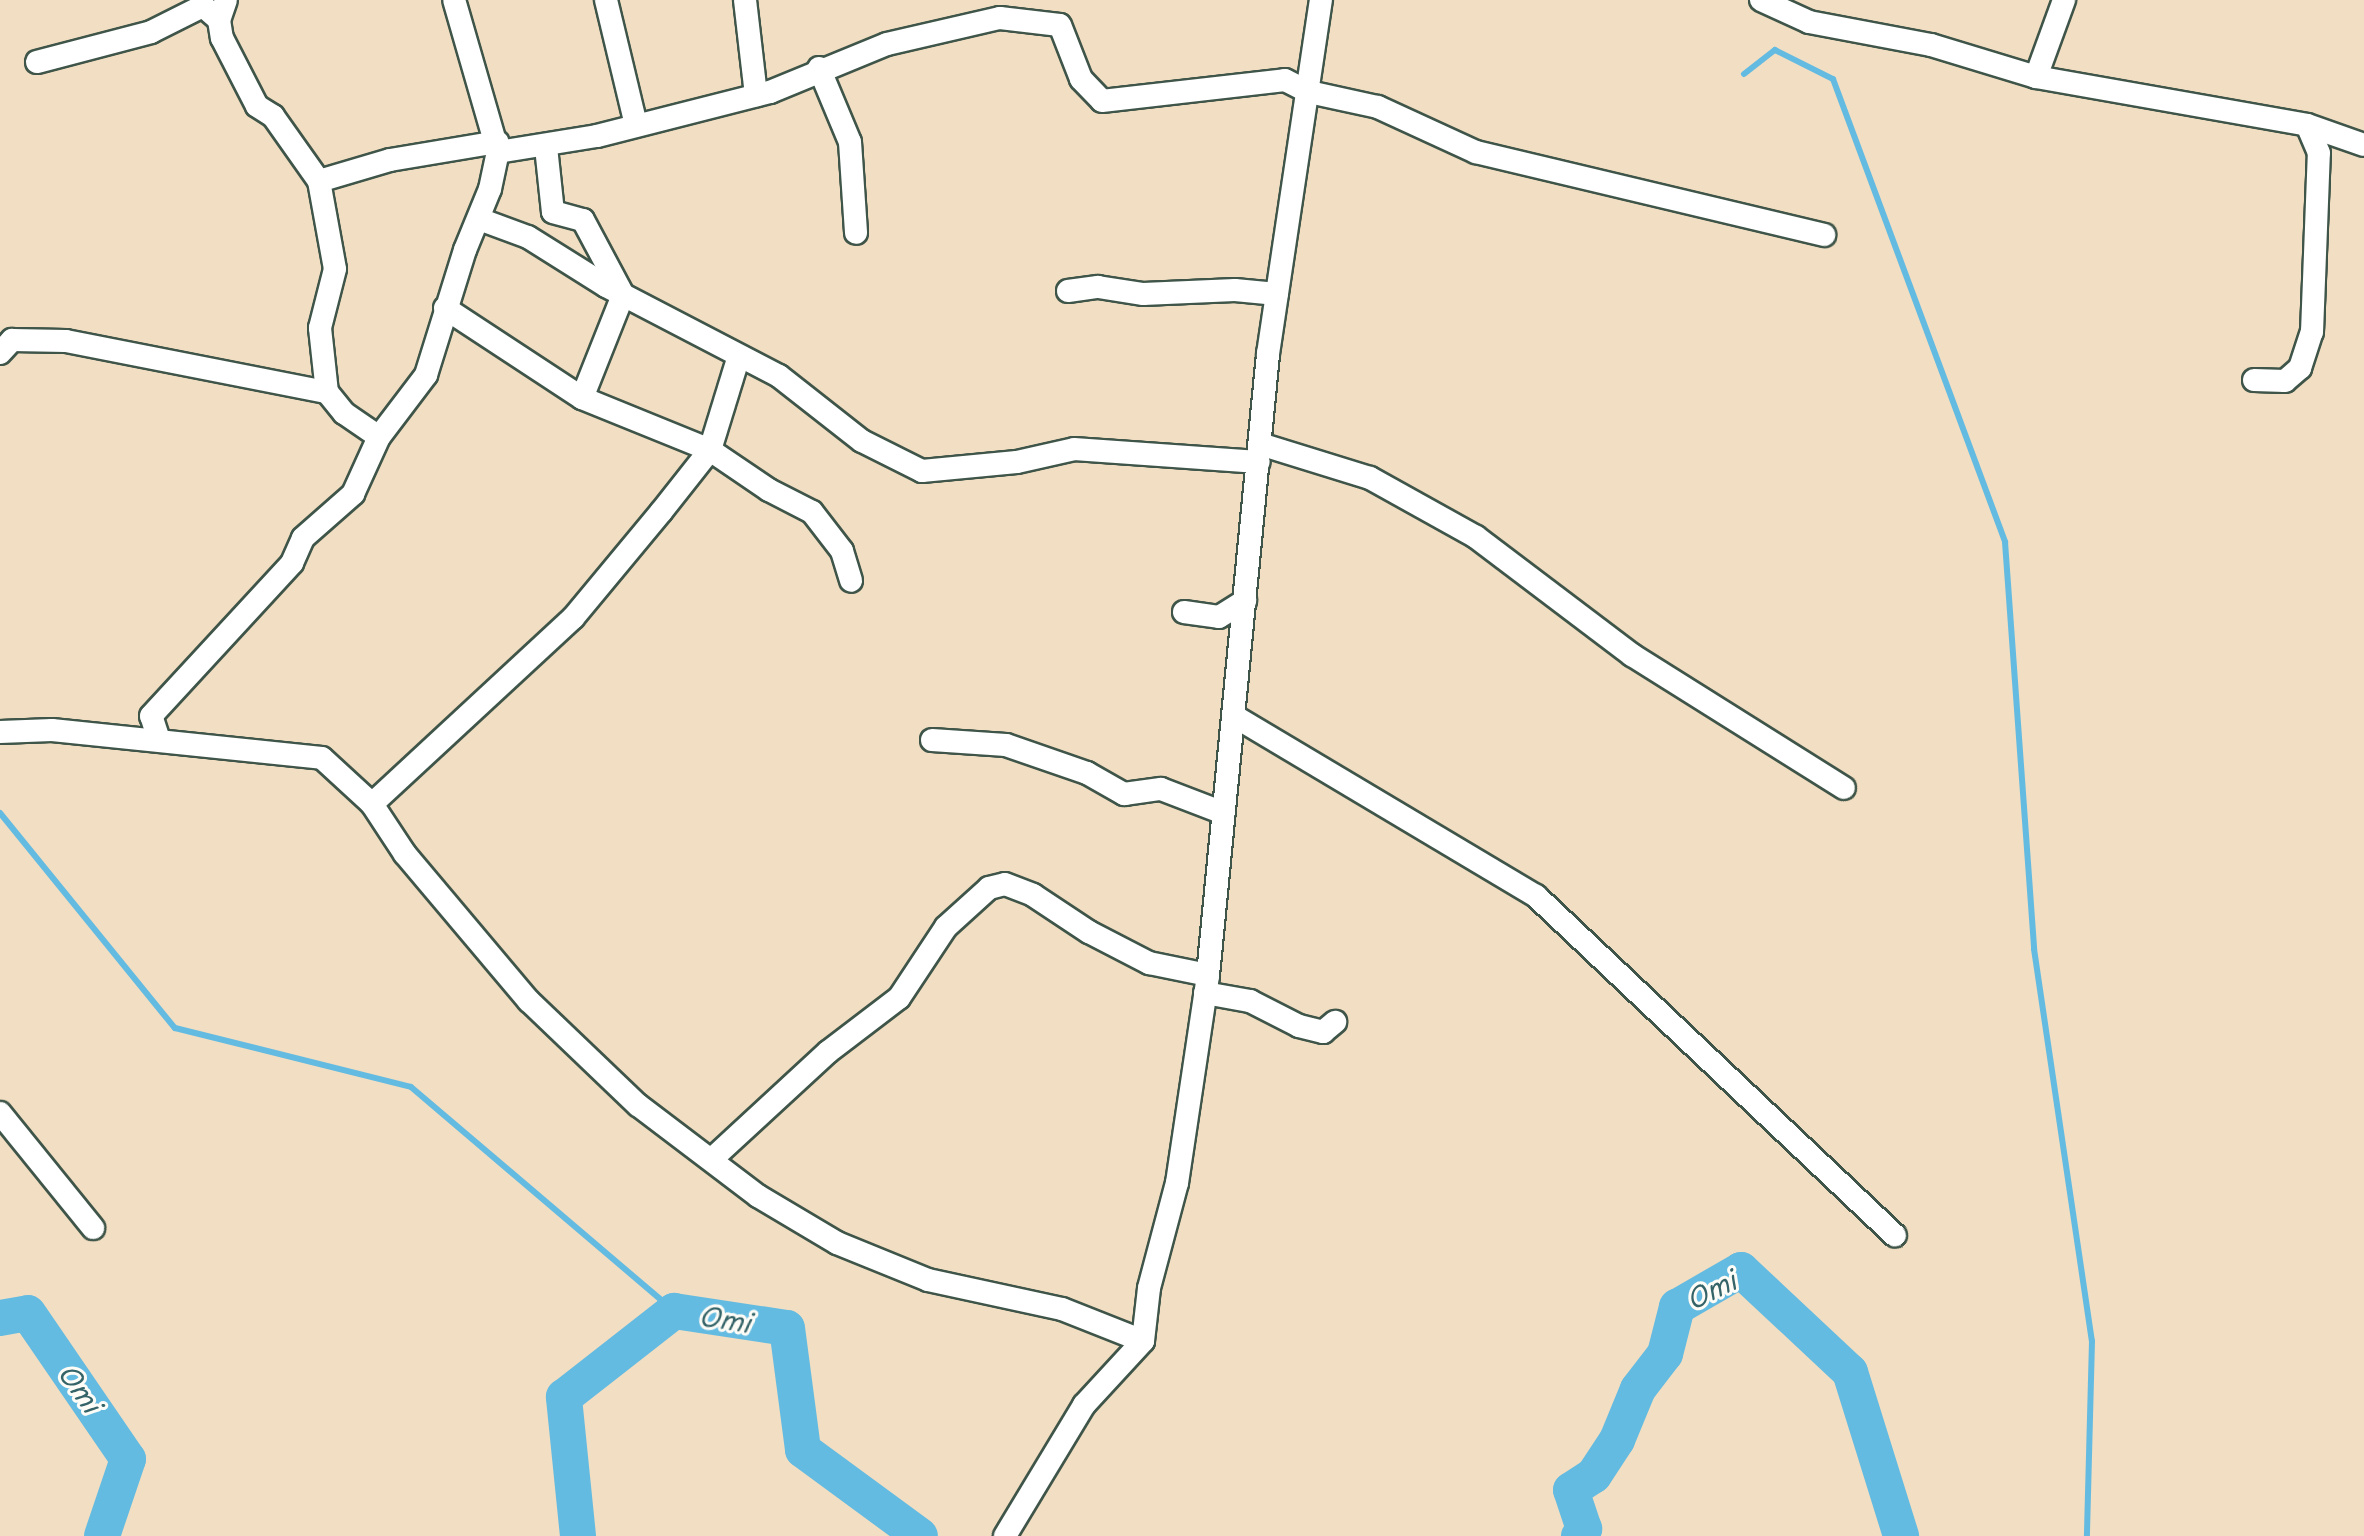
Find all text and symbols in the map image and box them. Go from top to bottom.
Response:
water label: Omi [1681,1265,1741,1315]
water label: Omi [697,1300,753,1338]
water label: Omi [52,1358,108,1418]

